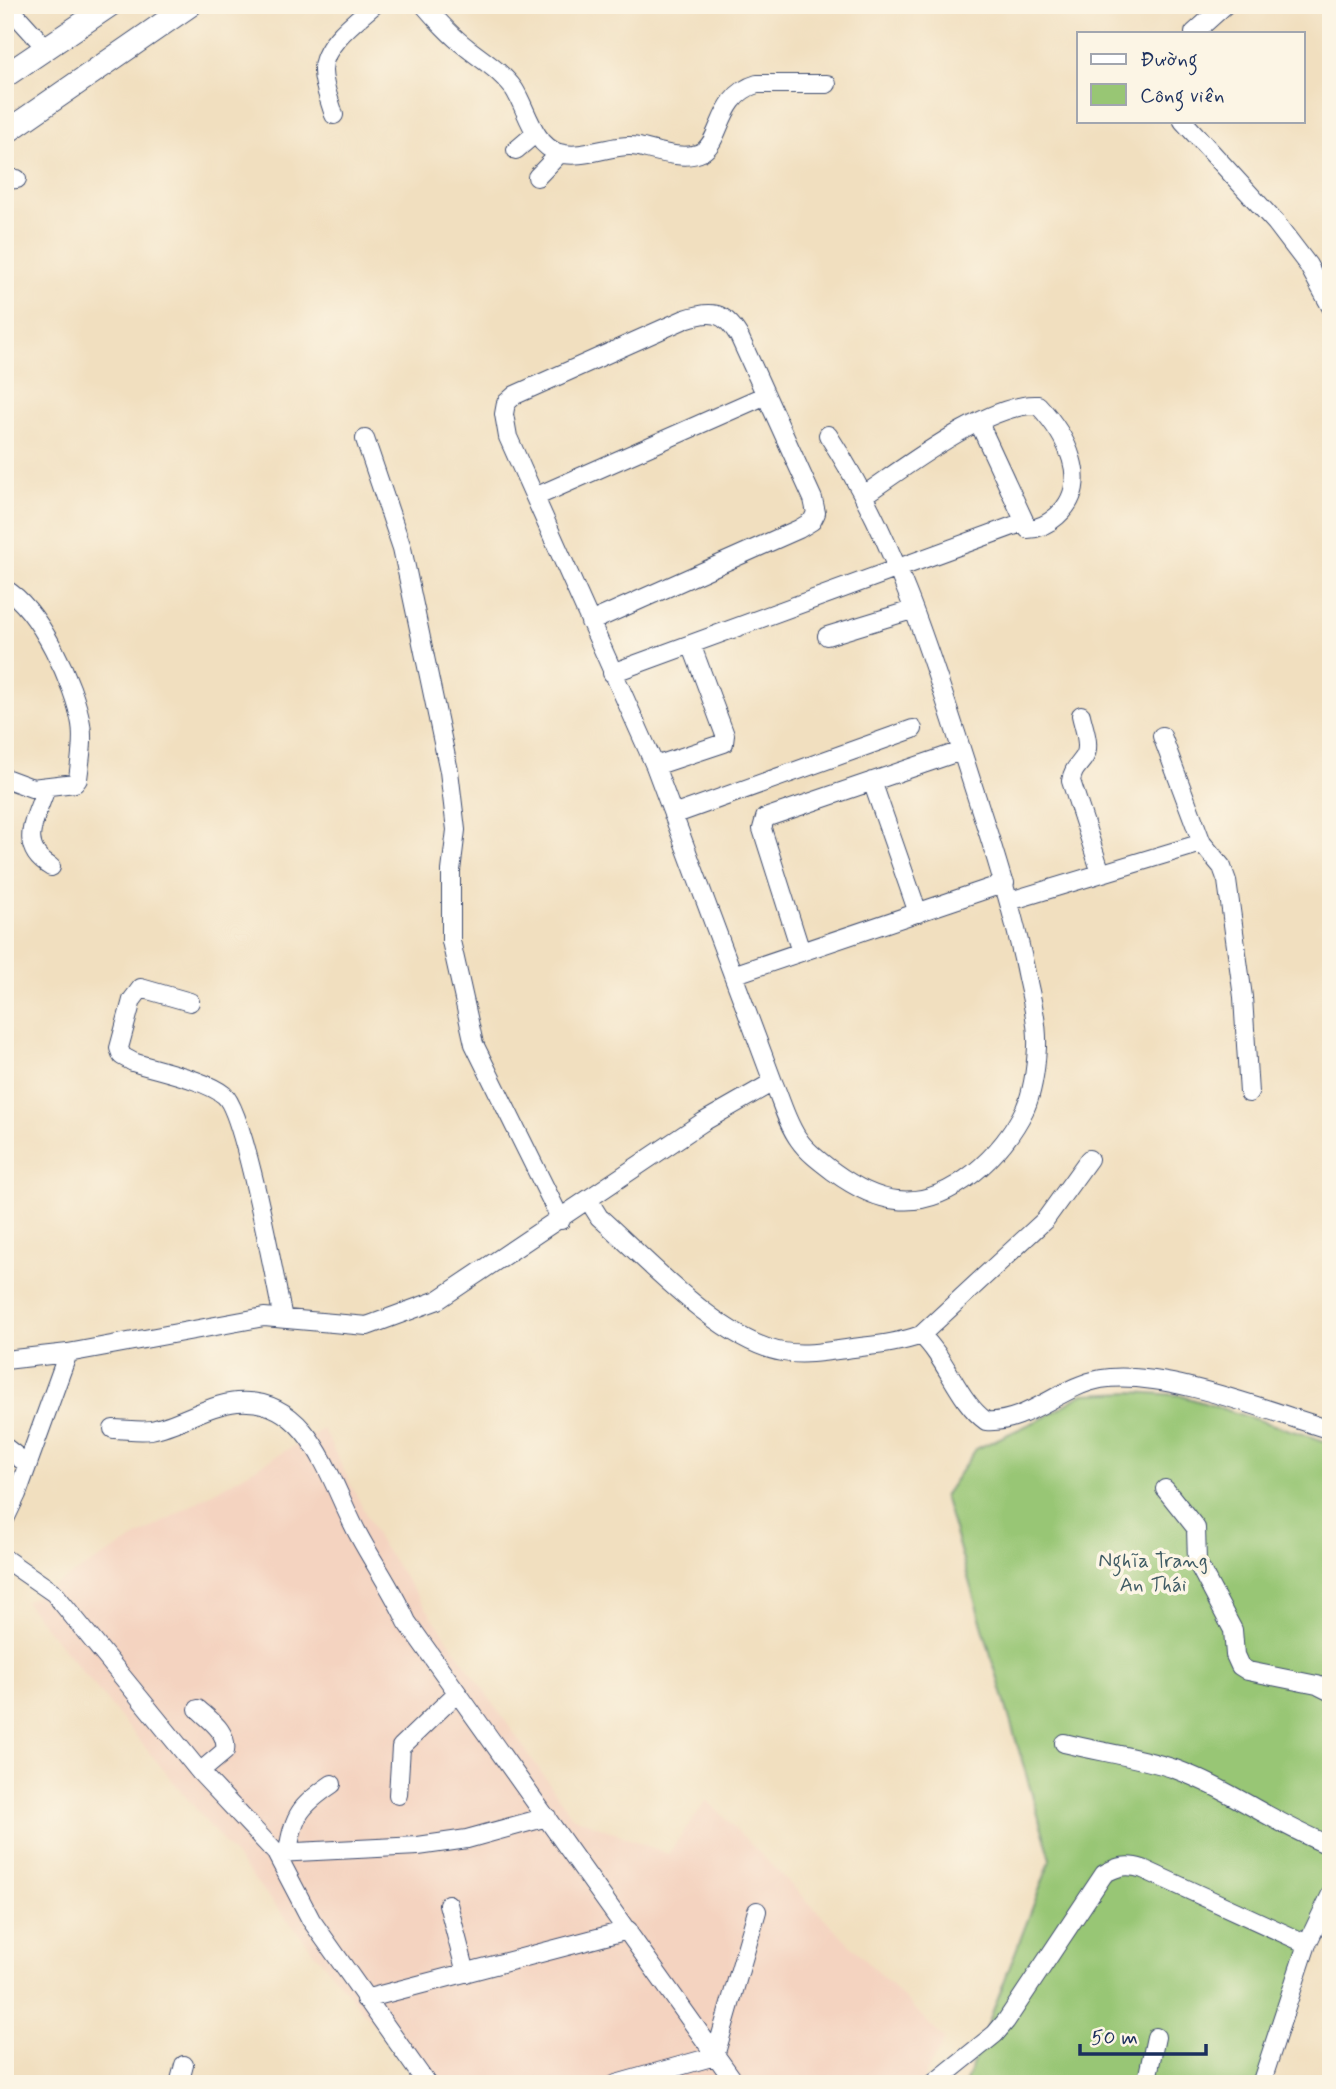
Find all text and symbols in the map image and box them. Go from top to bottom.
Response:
legend [1077,32,1304,122]
text: Đường [1140,46,1198,76]
text: Công viên [1140,82,1225,112]
park label: Nghĩa Trang An Thái [1098,1547,1208,1599]
scale bar [1080,2012,1206,2056]
text: 50 m [1091,2024,1138,2052]

